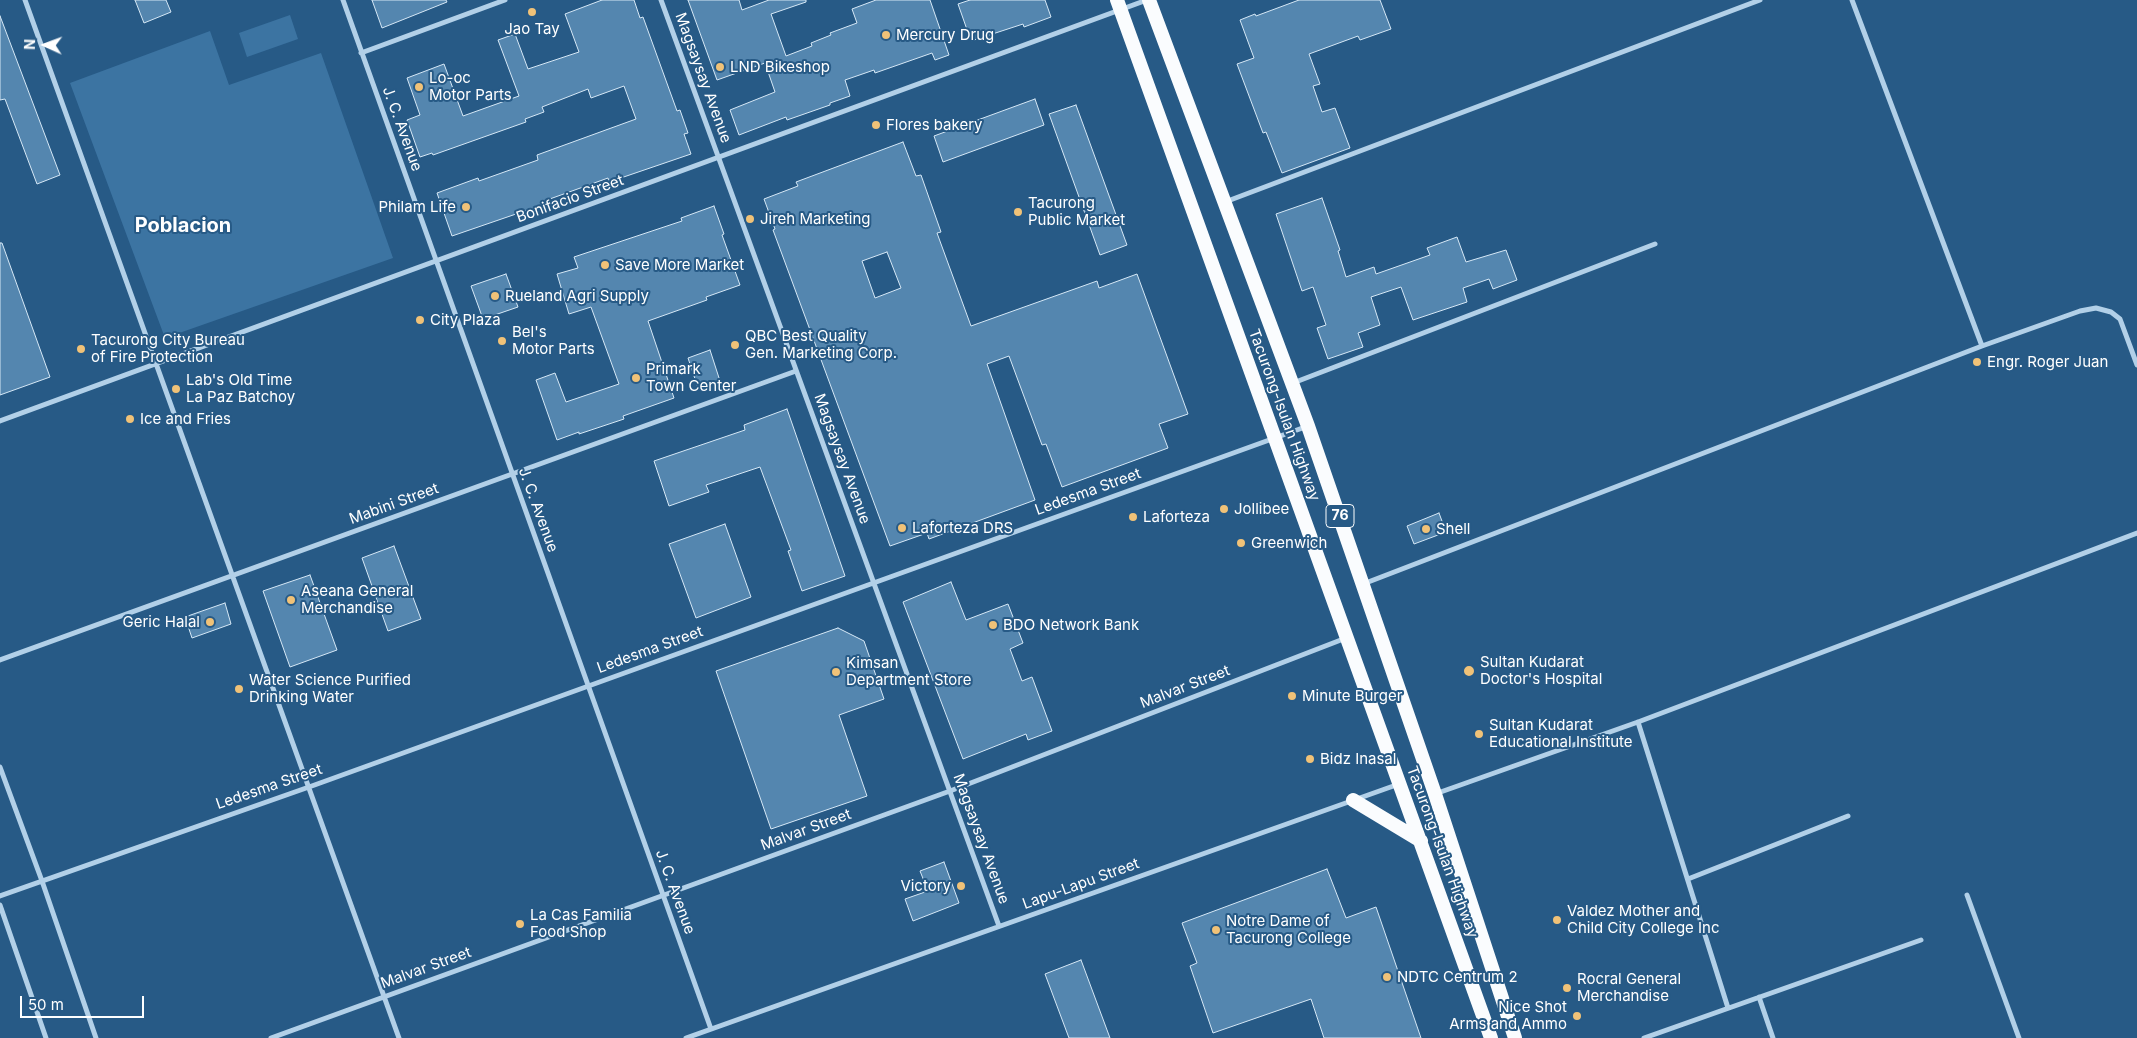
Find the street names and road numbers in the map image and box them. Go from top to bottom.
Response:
street label: Magsaysay Avenue [671,10,735,146]
street label: J. C. Avenue [378,84,426,174]
street label: Bonifacio Street [514,171,626,227]
street label: Tacurong-Isulan Highway [1245,327,1323,503]
street label: Magsaysay Avenue [810,391,874,527]
street label: J. C. Avenue [514,465,562,555]
street label: Ledesma Street [1033,465,1143,519]
street label: Mabini Street [347,479,441,529]
road number: 76 [1326,504,1354,528]
street label: Ledesma Street [595,623,705,677]
street label: Malvar Street [1138,662,1232,712]
street label: Ledesma Street [214,760,324,814]
street label: Tacurong-Isulan Highway [1403,764,1481,940]
street label: Magsaysay Avenue [949,771,1013,907]
street label: Malvar Street [758,805,854,855]
street label: J. C. Avenue [651,847,699,937]
street label: Lapu-Lapu Street [1020,855,1142,913]
street label: Malvar Street [378,943,474,993]

